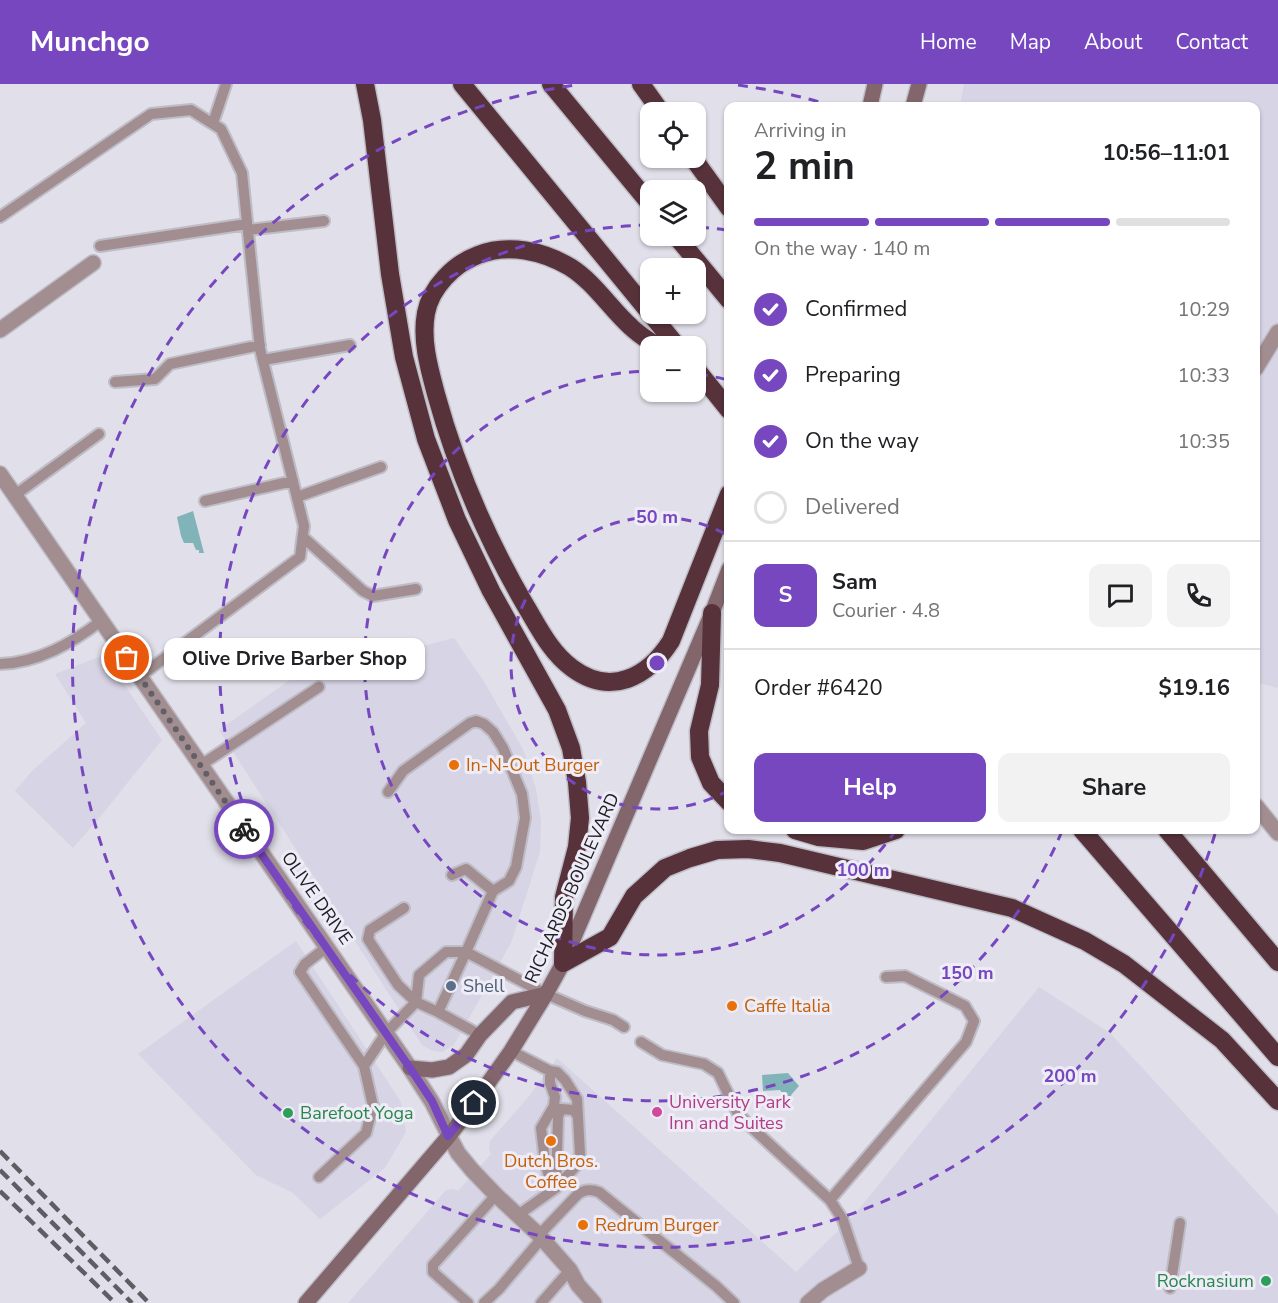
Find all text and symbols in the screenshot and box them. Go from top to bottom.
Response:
text: Munchgo [30,23,150,61]
text: Home [920,28,977,56]
text: Map [1010,28,1051,56]
text: About [1084,28,1142,56]
text: Contact [1175,28,1248,56]
map controls [640,102,706,402]
button: locate [640,102,706,168]
text: Arriving in [754,117,847,144]
text: 10:56–11:01 [1102,138,1230,168]
text: 2 min [754,140,855,193]
button: layers [640,180,706,246]
text: On the way · 140 m [754,235,930,262]
button: + [640,258,706,324]
icon: check [754,293,787,326]
text: Confirmed [805,294,907,324]
text: 10:29 [1177,296,1230,323]
button: − [640,336,706,402]
icon: check [754,359,787,392]
text: Preparing [805,360,901,390]
text: 10:33 [1177,362,1230,389]
icon: check [754,425,787,458]
text: On the way [805,426,919,456]
text: 10:35 [1177,428,1230,455]
text: Delivered [805,492,900,522]
text: 50 m [636,505,678,529]
button: chat [1089,564,1152,627]
button: phone [1167,564,1230,627]
text: Sam [832,567,877,597]
text: S [779,580,792,610]
text: Courier · 4.8 [832,597,940,624]
pin [101,632,152,683]
callout: Olive Drive Barber Shop [163,637,424,679]
icon: bag [110,641,143,674]
text: Olive Drive Barber Shop [182,645,407,672]
centre of rings [647,653,667,673]
text: Order #6420 [754,673,883,703]
text: $19.16 [1159,673,1230,703]
place label: In-N-Out Burger [466,753,600,777]
button: Help [754,753,986,822]
button: Share [998,753,1230,822]
marker: In-N-Out Burger [447,758,461,772]
street label: RICHARDS BOULEVARD [519,789,625,987]
courier [214,799,274,859]
icon: bike [228,813,261,846]
street label: OLIVE DRIVE [276,847,358,949]
text: 100 m [836,858,890,882]
text: 150 m [940,961,994,985]
place label: Shell [463,974,505,998]
marker: Shell [444,979,458,993]
place label: Caffe Italia [744,994,831,1018]
marker: Caffe Italia [725,999,739,1013]
text: 200 m [1043,1064,1097,1088]
pin [448,1077,499,1128]
icon: home [457,1086,490,1119]
place label: University Park Inn and Suites [669,1090,792,1135]
place label: Barefoot Yoga [300,1101,414,1125]
marker: University Park Inn and Suites [650,1105,664,1119]
marker: Barefoot Yoga [281,1106,295,1120]
marker: Dutch Bros. Coffee [544,1134,558,1148]
place label: Dutch Bros. Coffee [504,1149,598,1194]
place label: Redrum Burger [595,1213,719,1237]
marker: Redrum Burger [576,1218,590,1232]
place label: Rocknasium [1157,1269,1254,1293]
marker: Rocknasium [1259,1274,1273,1288]

